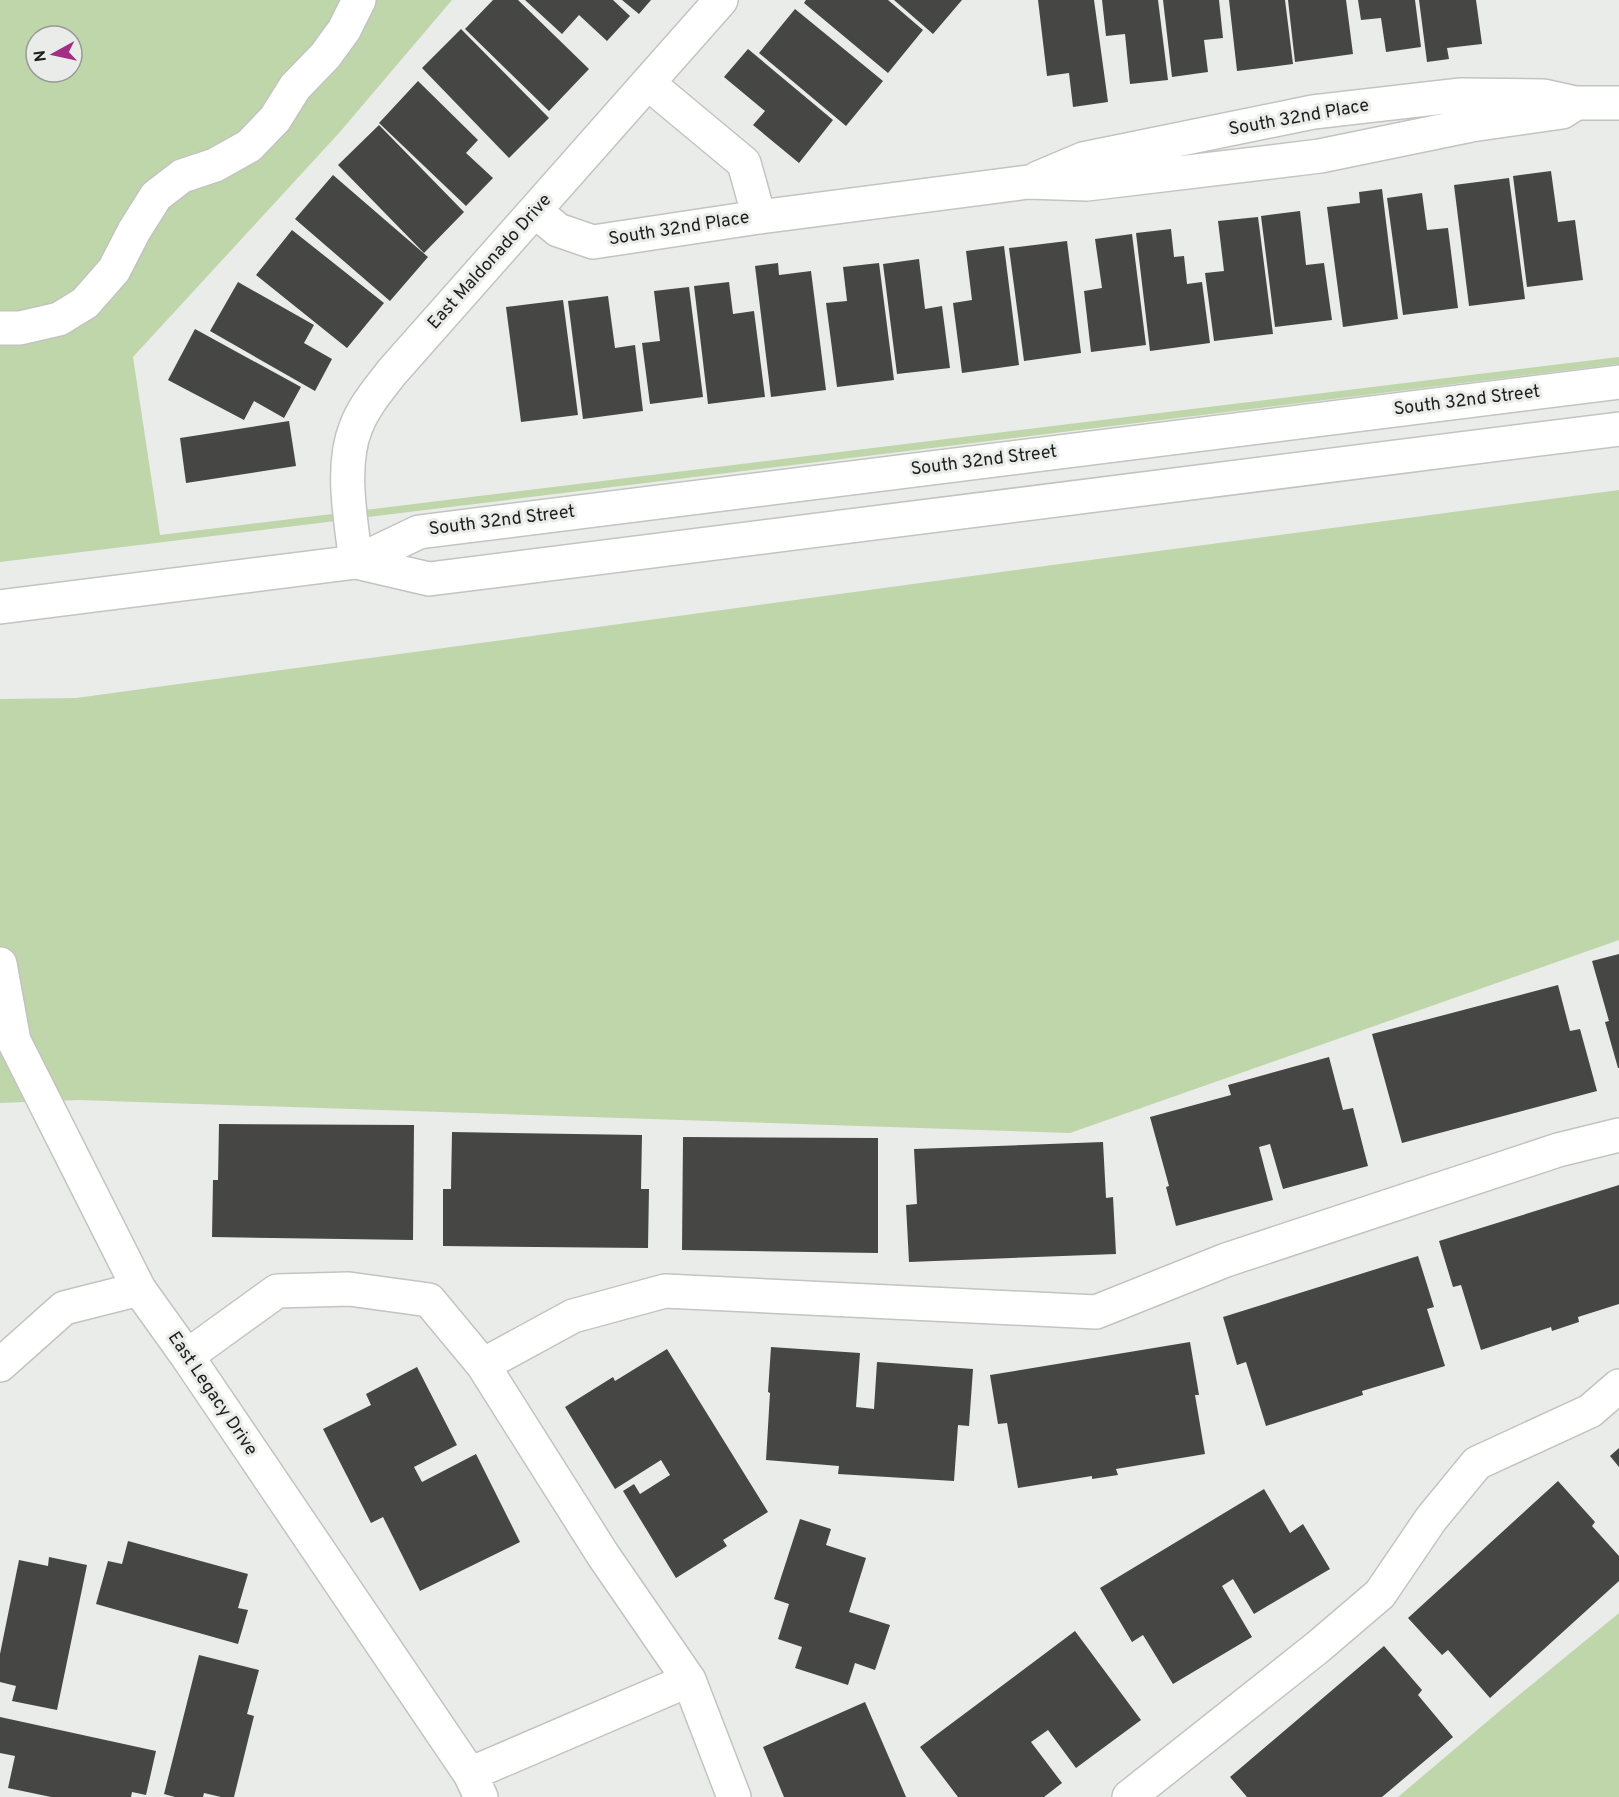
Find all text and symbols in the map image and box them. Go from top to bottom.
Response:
north arrow [24,24,84,84]
text: N [30,49,52,63]
street label: South 32nd Place [1227,94,1371,142]
street label: East Maldonado Drive [423,189,557,335]
street label: South 32nd Place [607,207,751,251]
street label: South 32nd Street [1393,381,1541,421]
street label: South 32nd Street [910,441,1058,481]
street label: South 32nd Street [428,501,576,541]
street label: East Legacy Drive [162,1327,262,1461]

